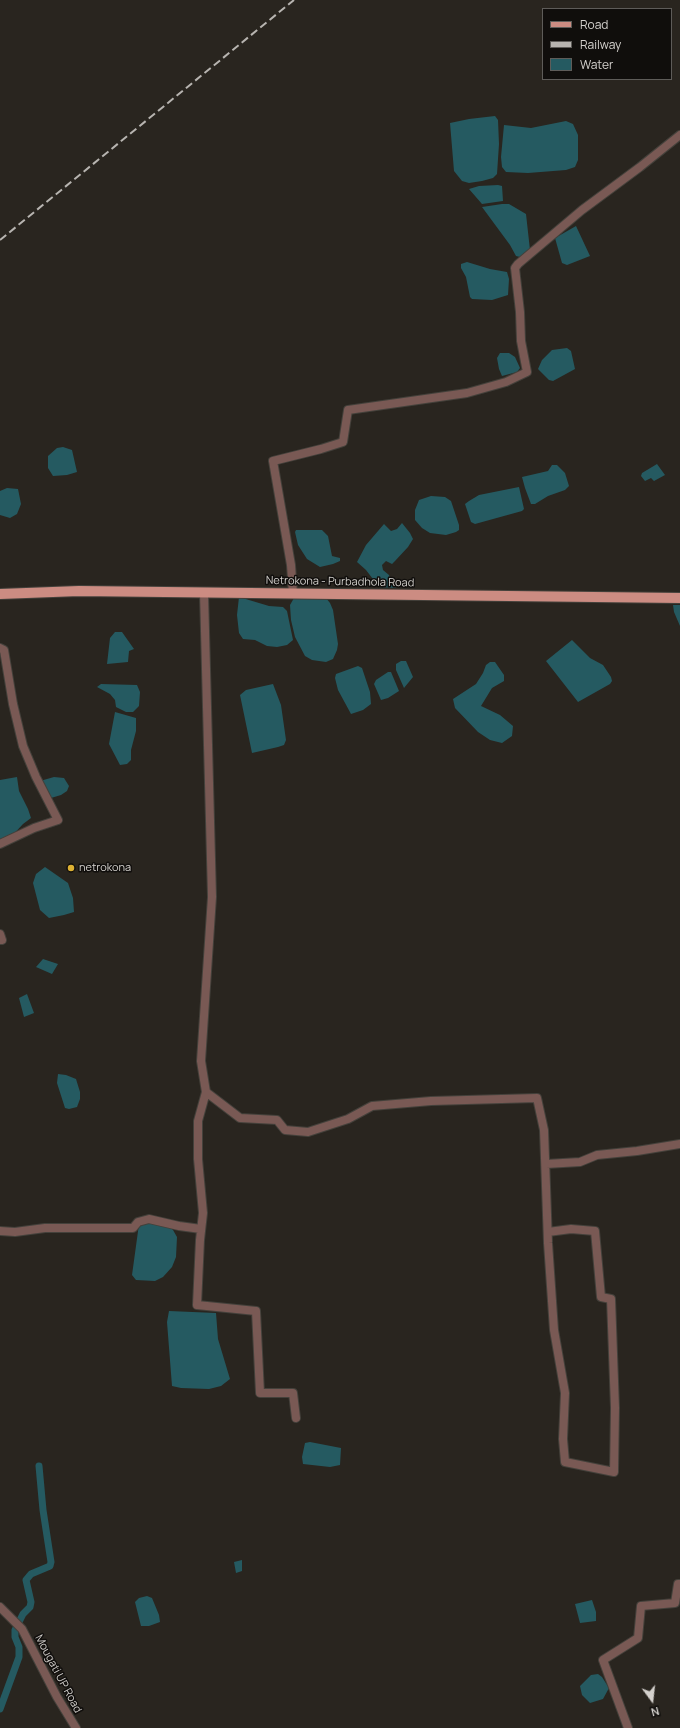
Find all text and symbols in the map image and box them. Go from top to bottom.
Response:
legend [542,8,672,80]
text: Road [580,16,608,33]
text: Railway [580,36,621,53]
text: Water [580,56,613,73]
street label: Netrokona - Purbadhola Road [266,574,414,590]
place label: netrokona [79,861,131,875]
marker: netrokona [66,863,76,873]
street label: Mougati UP Road [32,1633,84,1715]
north arrow [632,1680,672,1720]
text: N [649,1704,661,1720]

